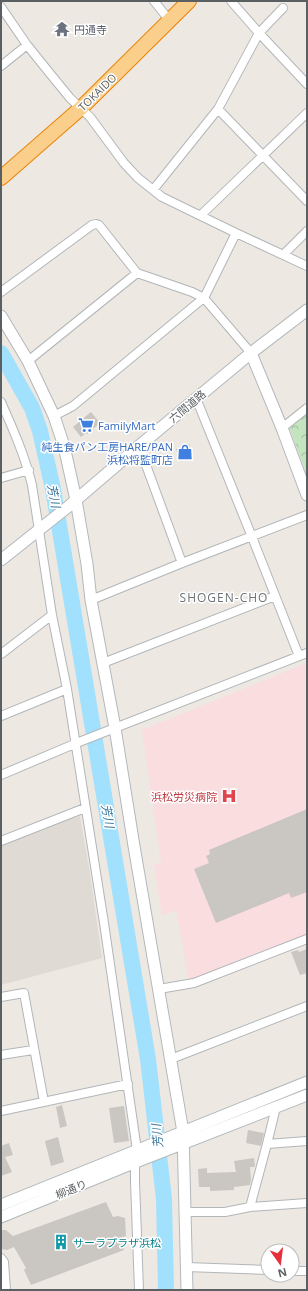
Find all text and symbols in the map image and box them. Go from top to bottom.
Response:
temple icon: 円通寺 [53,20,71,38]
place label: 円通寺 [74,22,107,37]
street label: TOKAIDO [75,70,119,114]
street label: 六間道路 [165,386,209,426]
supermarket icon: FamilyMart [77,416,95,434]
place label: FamilyMart [98,418,156,433]
place label: 純生食パン工房HARE/PAN 浜松将監町店 [42,439,173,467]
shop icon: 純生食パン工房HARE/PAN 浜松将監町店 [176,443,194,461]
water label: 芳川 [43,483,65,511]
district label: SHOGEN-CHO [180,589,268,606]
hospital icon: 浜松労災病院 [220,787,238,805]
place label: 浜松労災病院 [151,789,217,804]
water label: 芳川 [98,803,119,831]
water label: 芳川 [147,1121,167,1149]
street label: 柳通り [53,1176,89,1202]
building icon: サーラプラザ浜松 [52,1233,70,1251]
place label: サーラプラザ浜松 [73,1235,161,1250]
north arrow [260,1243,300,1283]
text: N [276,1265,289,1282]

